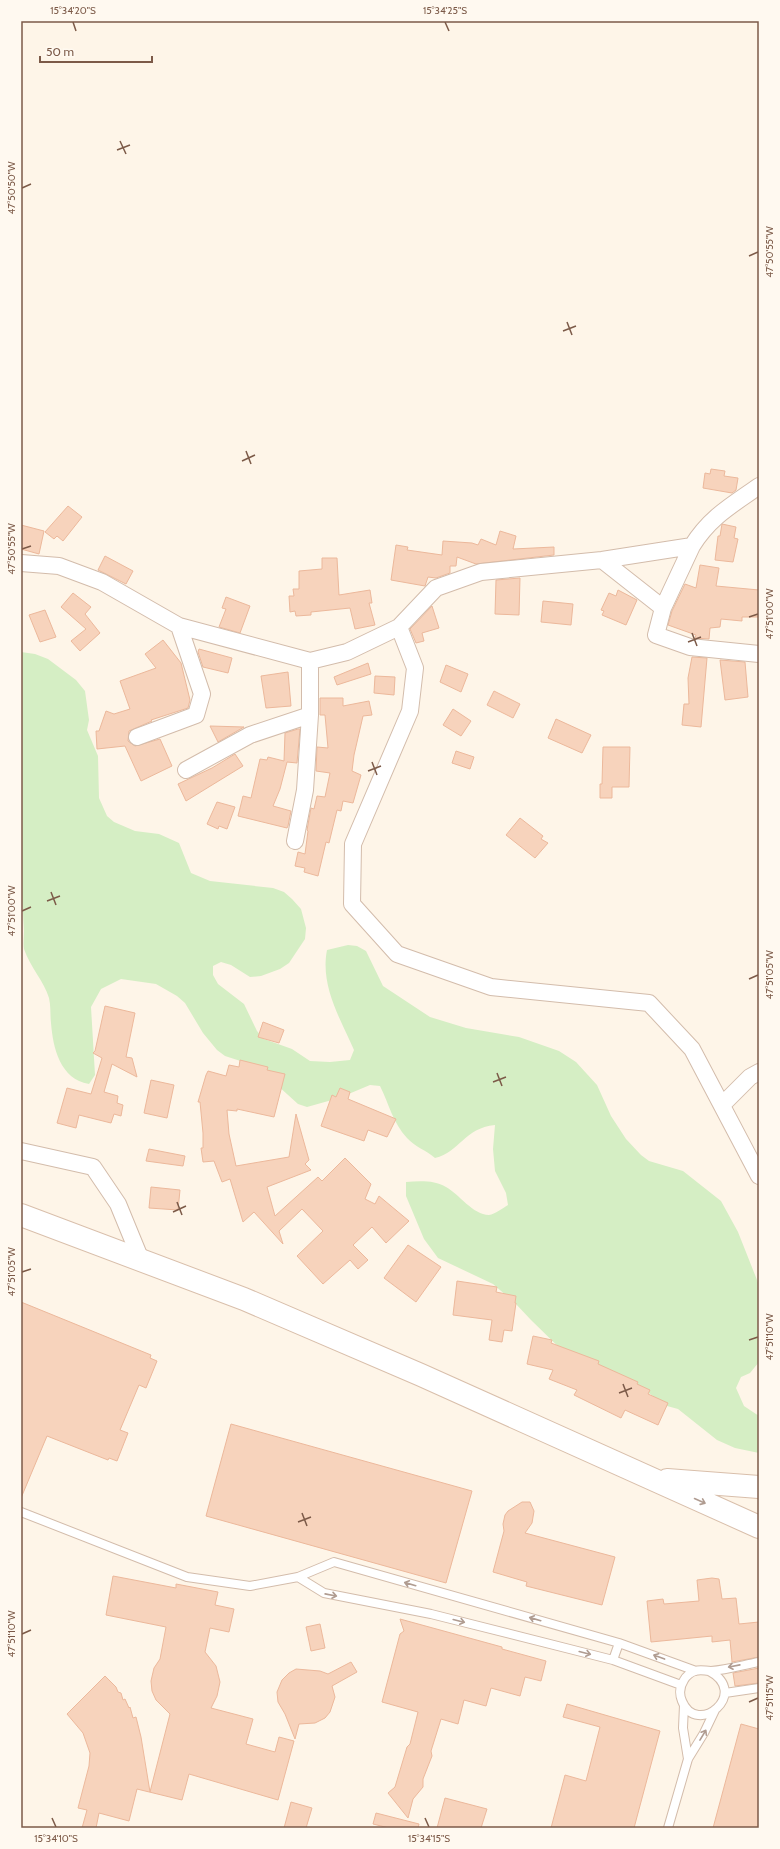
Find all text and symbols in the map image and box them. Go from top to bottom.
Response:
text: 15°34'20"S [50,4,96,17]
text: 15°34'25"S [423,4,467,17]
scale bar [40,38,152,64]
text: 50 m [46,44,74,59]
text: 47°50'50"W [5,161,18,214]
text: 47°50'55"W [763,226,776,278]
text: 47°50'55"W [5,523,18,575]
text: 47°51'00"W [763,588,776,639]
text: 47°51'00"W [5,885,18,936]
text: 47°51'05"W [763,950,776,1000]
text: 47°51'05"W [5,1247,18,1297]
text: 47°51'10"W [763,1313,776,1361]
one-way arrow [693,1498,705,1505]
one-way arrow [403,1580,416,1587]
one-way arrow [325,1591,338,1599]
text: 47°51'10"W [5,1610,18,1658]
one-way arrow [528,1615,541,1622]
one-way arrow [452,1618,465,1626]
one-way arrow [578,1650,591,1657]
one-way arrow [653,1653,665,1661]
one-way arrow [728,1663,741,1671]
text: 47°51'15"W [763,1675,776,1721]
one-way arrow [699,1729,707,1741]
text: 15°34'10"S [34,1832,78,1845]
text: 15°34'15"S [408,1832,450,1845]

